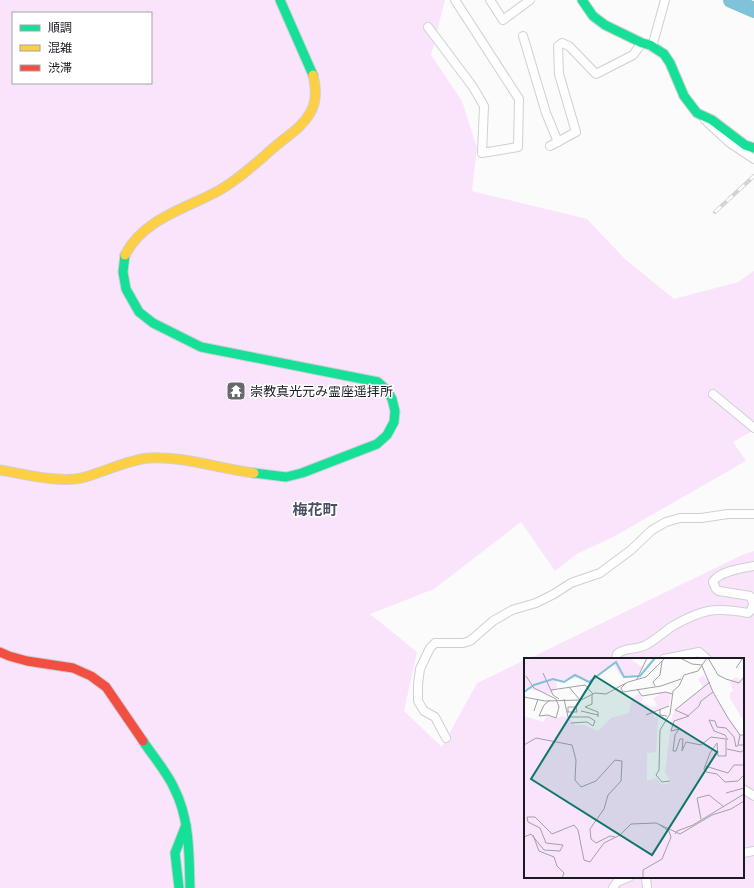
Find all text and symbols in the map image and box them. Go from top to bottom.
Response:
legend [12,12,152,84]
text: 順調 [48,20,72,34]
text: 混雑 [48,40,72,54]
text: 渋滞 [48,60,72,74]
temple icon: 崇教真光元み霊座遥拝所 [225,380,247,402]
place label: 崇教真光元み霊座遥拝所 [250,383,393,399]
district label: 梅花町 [292,500,338,518]
inset map [524,658,744,878]

